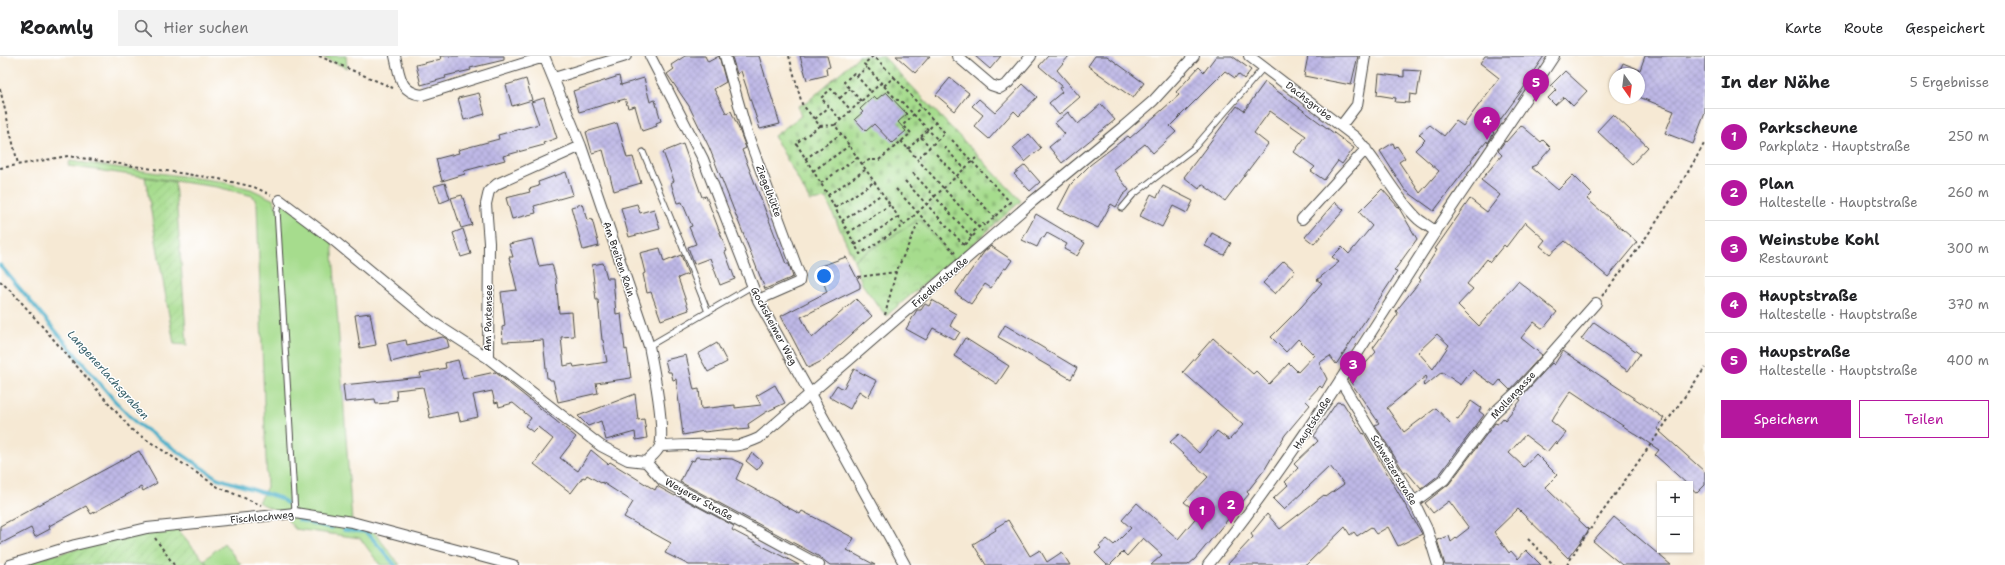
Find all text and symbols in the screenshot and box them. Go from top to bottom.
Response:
search box [118,10,398,46]
text: Roamly [20,15,94,40]
icon: search [132,17,154,39]
text: Hier suchen [164,18,249,38]
text: Karte [1785,19,1822,37]
text: Route [1844,19,1883,37]
text: Gespeichert [1905,19,1985,37]
north arrow [1609,68,1645,104]
pin: 5 [1523,69,1549,102]
text: In der Nähe [1721,71,1830,93]
text: 5 Ergebnisse [1910,74,1989,91]
street label: Dachsgrube [1283,79,1335,124]
pin: 4 [1474,107,1500,140]
text: Parkscheune [1759,118,1858,138]
text: 1 [1731,128,1737,145]
text: 250 m [1948,128,1989,145]
text: Parkplatz · Hauptstraße [1759,138,1910,155]
street label: Ziegelhütte [753,163,785,219]
text: Plan [1759,174,1794,194]
text: 2 [1729,184,1739,201]
text: 260 m [1947,184,1989,201]
text: Haltestelle · Hauptstraße [1759,194,1918,211]
street label: Am Breiten Rain [600,220,638,298]
text: Weinstube Kohl [1759,230,1879,250]
text: 3 [1729,240,1739,257]
text: 300 m [1946,240,1989,257]
text: Restaurant [1759,250,1829,267]
street label: Friedhofstraße [909,254,971,310]
your location [814,266,834,286]
street label: Am Partensee [481,284,495,351]
street label: Gochsheimer Weg [748,285,800,367]
text: Hauptstraße [1759,286,1858,306]
text: 4 [1729,296,1739,313]
text: 370 m [1947,296,1989,313]
text: Haltestelle · Hauptstraße [1759,306,1918,323]
water label: Langenerlachsgraben [64,327,152,423]
text: Haupstraße [1759,342,1850,362]
pin: 3 [1340,351,1366,384]
text: 5 [1730,352,1738,369]
text: 400 m [1946,352,1989,369]
text: Haltestelle · Hauptstraße [1759,362,1918,379]
street label: Mollengasse [1488,368,1539,422]
street label: Hauptstraße [1290,394,1334,452]
button: Speichern [1721,400,1851,438]
button: Teilen [1859,400,1989,438]
street label: Schweizerstraße [1368,432,1420,508]
street label: Weyerer Straße [663,475,736,523]
map controls [1657,481,1693,553]
button: + [1657,481,1693,517]
pin: 2 [1218,491,1244,524]
pin: 1 [1189,497,1215,530]
street label: Fischlochweg [230,508,294,526]
button: − [1657,517,1693,553]

